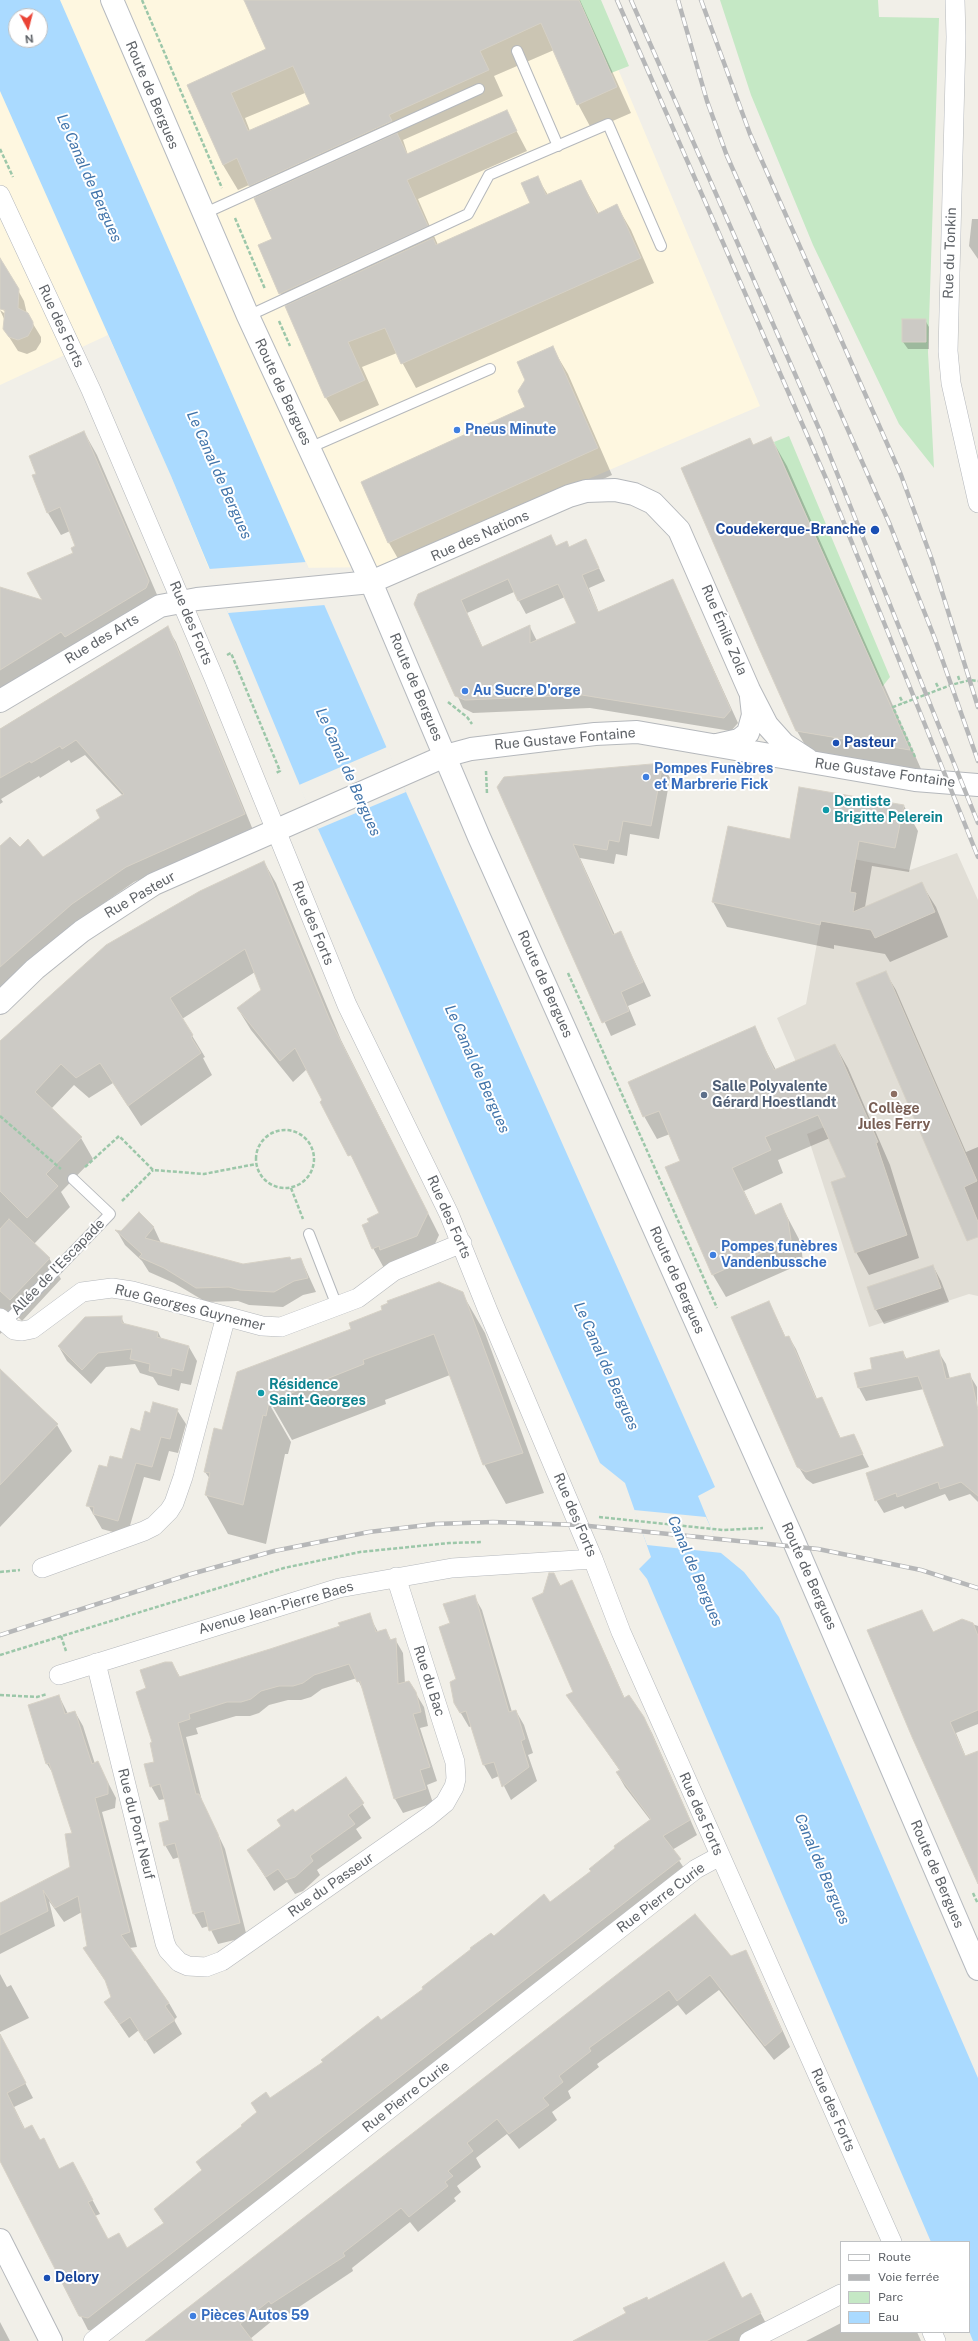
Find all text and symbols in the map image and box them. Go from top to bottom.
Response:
north arrow [8,8,48,48]
text: N [24,32,34,45]
street label: Route de Bergues [122,38,182,152]
water label: Le Canal de Bergues [53,111,125,245]
street label: Rue du Tonkin [940,207,960,299]
street label: Rue des Forts [35,282,87,370]
street label: Route de Bergues [251,336,315,448]
water label: Le Canal de Bergues [183,408,255,542]
place label: Pneus Minute [465,422,556,438]
marker: Pneus Minute [452,425,462,435]
street label: Rue des Nations [428,507,532,565]
place label: Coudekerque-Branche [715,522,866,538]
marker: Coudekerque-Branche [869,524,881,536]
street label: Rue des Forts [166,579,216,667]
street label: Rue Émile Zola [697,582,751,678]
street label: Rue des Arts [62,610,142,668]
street label: Route de Bergues [386,630,446,744]
place label: Au Sucre D'orge [473,683,580,699]
marker: Au Sucre D'orge [460,686,470,696]
water label: Le Canal de Bergues [312,705,384,839]
street label: Rue Gustave Fontaine [494,724,636,754]
place label: Pasteur [844,735,896,751]
marker: Pasteur [831,738,841,748]
street label: Rue Gustave Fontaine [814,755,956,791]
place label: Pompes Funèbres et Marbrerie Fick [654,761,773,794]
marker: Pompes Funèbres et Marbrerie Fick [641,772,651,782]
place label: Dentiste Brigitte Pelerein [834,794,943,826]
marker: Dentiste Brigitte Pelerein [821,805,831,815]
street label: Rue Pasteur [102,868,178,922]
street label: Rue des Forts [288,878,338,968]
street label: Route de Bergues [514,928,576,1040]
water label: Le Canal de Bergues [441,1002,513,1136]
place label: Salle Polyvalente Gérard Hoestlandt [712,1079,837,1112]
marker: Collège Jules Ferry [889,1089,899,1099]
marker: Salle Polyvalente Gérard Hoestlandt [699,1090,709,1100]
place label: Collège Jules Ferry [858,1101,930,1134]
street label: Rue des Forts [423,1173,475,1261]
street label: Allée de l'Escapade [8,1215,108,1319]
street label: Route de Bergues [646,1224,708,1336]
place label: Pompes funèbres Vandenbussche [721,1239,838,1272]
marker: Pompes funèbres Vandenbussche [708,1250,718,1260]
street label: Rue Georges Guynemer [113,1281,267,1335]
water label: Le Canal de Bergues [570,1299,642,1433]
place label: Résidence Saint-Georges [269,1377,366,1410]
marker: Résidence Saint-Georges [256,1388,266,1398]
street label: Rue des Forts [550,1471,600,1559]
water label: Canal de Bergues [664,1513,726,1629]
street label: Route de Bergues [778,1520,840,1632]
street label: Avenue Jean-Pierre Baes [197,1578,355,1638]
street label: Rue du Bac [410,1643,448,1719]
street label: Rue du Pont Neuf [114,1767,158,1881]
street label: Rue des Forts [675,1770,727,1858]
water label: Canal de Bergues [791,1811,853,1927]
street label: Route de Bergues [907,1817,967,1931]
street label: Rue du Passeur [285,1849,377,1921]
street label: Rue Pierre Curie [614,1859,708,1937]
street label: Rue Pierre Curie [359,2058,453,2136]
street label: Rue des Forts [807,2066,859,2154]
legend [840,2241,970,2333]
text: Route [878,2250,911,2264]
place label: Delory [55,2270,99,2286]
text: Voie ferrée [878,2270,939,2284]
marker: Delory [42,2273,52,2283]
text: Parc [878,2290,903,2304]
place label: Pièces Autos 59 [201,2308,309,2324]
text: Eau [878,2310,899,2324]
marker: Pièces Autos 59 [188,2311,198,2321]

